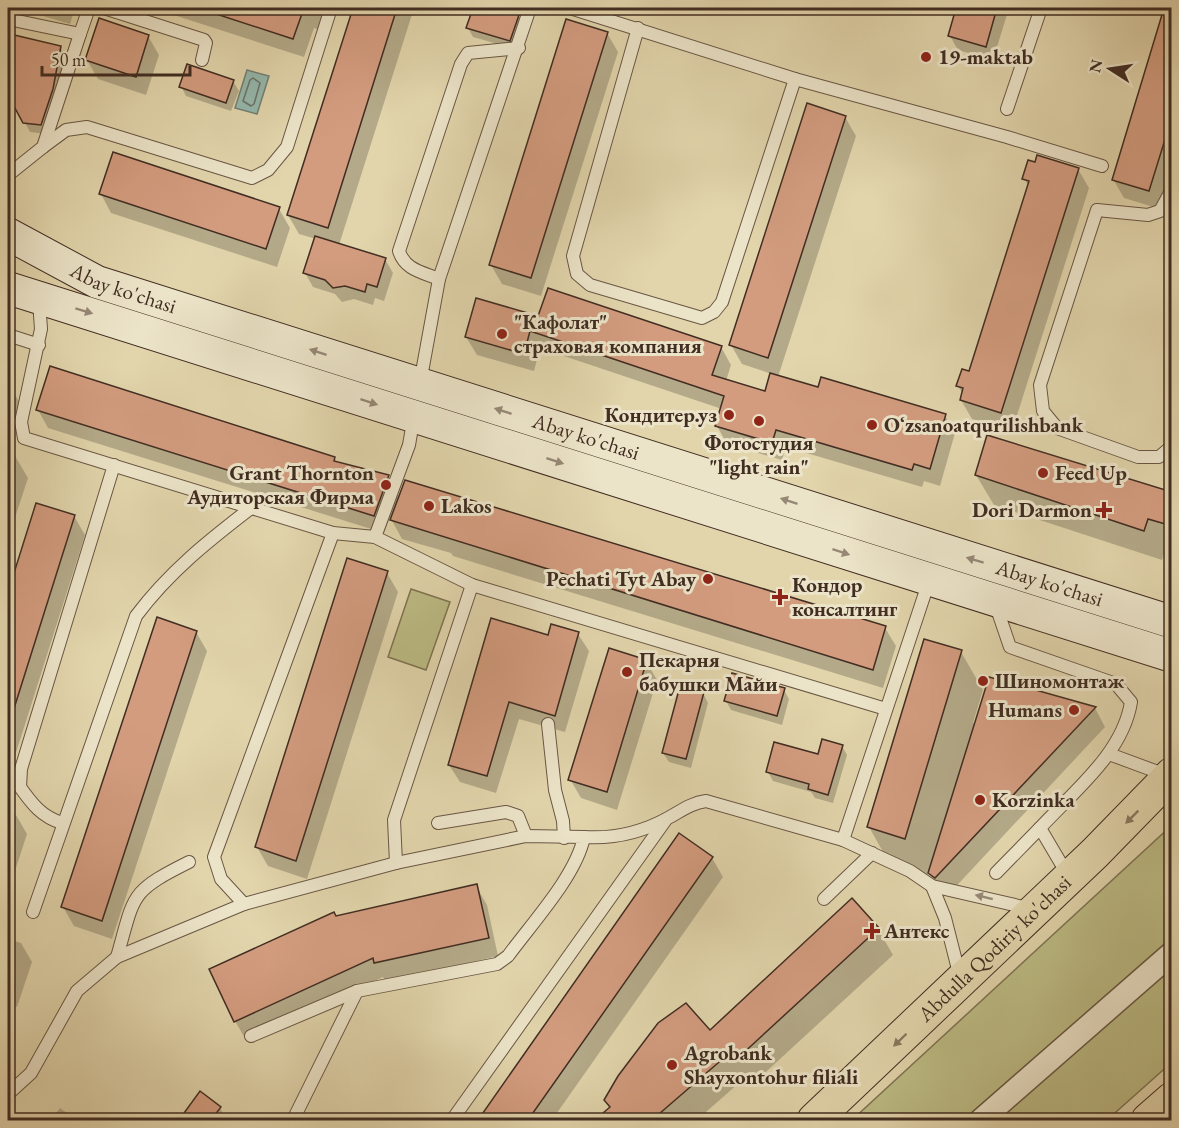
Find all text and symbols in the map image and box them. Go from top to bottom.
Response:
scale bar [42,39,190,77]
north arrow [1080,39,1140,99]
place label: 19-maktab [938,43,1033,70]
text: 50 m [51,48,86,71]
marker: 19-maktab [919,50,933,64]
text: N [1084,57,1107,75]
street label: Abay ko'chasi [65,256,180,319]
one-way arrow [75,307,93,316]
place label: "Кафолат" страховая компания [514,308,702,359]
marker: "Кафолат" страховая компания [495,327,509,341]
one-way arrow [309,347,327,356]
one-way arrow [360,398,378,407]
place label: Кондитер.уз [605,401,717,428]
one-way arrow [494,406,512,415]
street label: Abay ko'chasi [528,406,643,466]
marker: Кондитер.уз [722,408,736,422]
place label: Oʻzsanoatqurilishbank [884,411,1084,438]
marker: Фотостудия "light rain" [752,414,766,428]
marker: Oʻzsanoatqurilishbank [865,418,879,432]
place label: Фотостудия "light rain" [704,429,814,480]
one-way arrow [546,457,564,466]
place label: Grant Thornton Аудиторская Фирма [186,459,375,510]
place label: Feed Up [1055,459,1127,486]
marker: Feed Up [1036,466,1050,480]
marker: Grant Thornton Аудиторская Фирма [379,478,393,492]
place label: Lakos [441,492,492,519]
one-way arrow [780,496,798,506]
place label: Dori Darmon [972,496,1092,523]
marker: Lakos [422,499,436,513]
marker: Dori Darmon [1097,503,1111,517]
one-way arrow [832,548,850,557]
street label: Abay ko'chasi [992,553,1106,612]
one-way arrow [966,555,984,564]
place label: Pechati Tyt Abay [546,565,697,592]
place label: Кондор консалтинг [792,571,898,622]
marker: Pechati Tyt Abay [701,572,715,586]
marker: Кондор консалтинг [773,590,787,604]
place label: Пекарня бабушки Майи [639,646,777,697]
marker: Пекарня бабушки Майи [620,665,634,679]
place label: Шиномонтаж [995,667,1124,694]
marker: Шиномонтаж [976,674,990,688]
place label: Humans [988,696,1062,723]
marker: Humans [1067,703,1081,717]
place label: Korzinka [992,786,1076,813]
marker: Korzinka [973,793,987,807]
one-way arrow [1125,810,1139,824]
street label: Abdulla Qodiriy ko'chasi [911,869,1077,1028]
one-way arrow [975,891,993,901]
place label: Антекс [883,917,950,944]
marker: Антекс [865,924,879,938]
one-way arrow [894,1032,908,1046]
place label: Agrobank Shayxontohur filiali [683,1039,858,1090]
marker: Agrobank Shayxontohur filiali [665,1058,679,1072]

